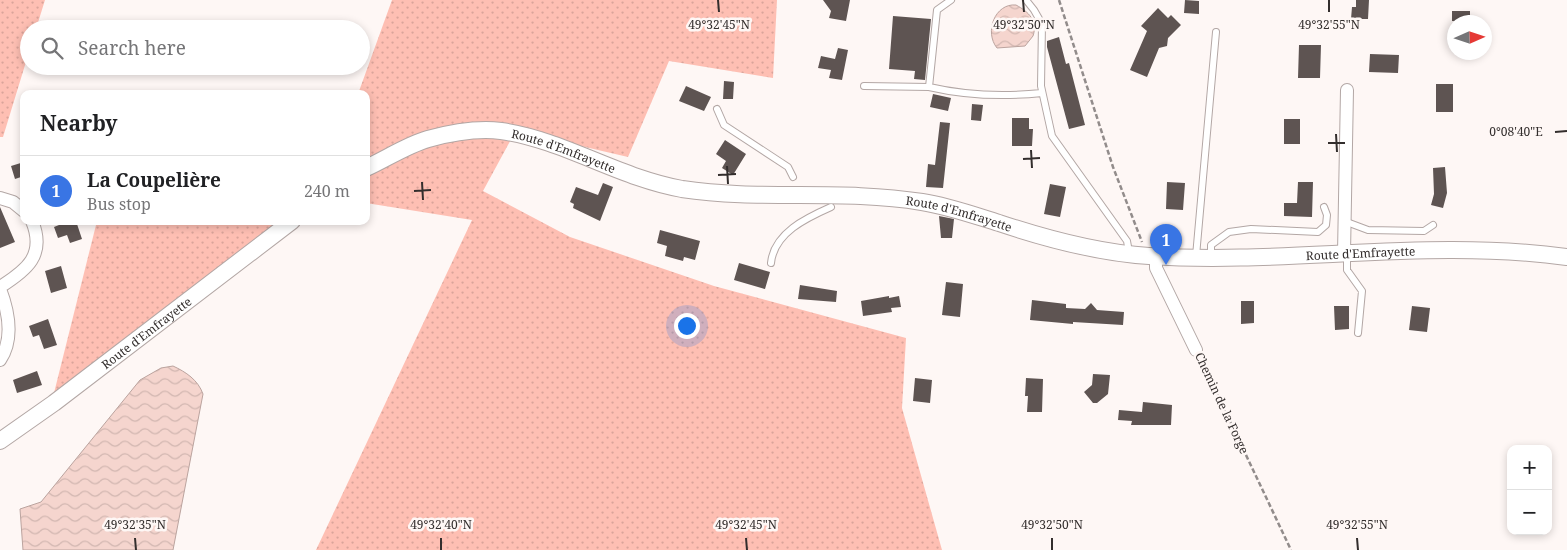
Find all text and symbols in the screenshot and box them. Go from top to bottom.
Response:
north arrow [1447,15,1492,60]
text: 49°32'45"N [688,16,750,33]
text: 49°32'50"N [993,16,1055,33]
text: 49°32'55"N [1298,16,1360,33]
search box [20,20,370,75]
icon: search [38,34,66,62]
text: Search here [78,35,186,61]
text: Nearby [40,109,118,137]
text: 0°08'40"E [1489,123,1543,140]
street label: Route d'Emfrayette [510,124,618,177]
text: La Coupelière [87,167,221,193]
text: 1 [51,180,61,202]
text: 240 m [304,180,350,202]
street label: Route d'Emfrayette [905,191,1014,235]
text: Bus stop [87,193,151,215]
pin: 1 [1150,224,1182,265]
street label: Route d'Emfrayette [1305,242,1415,264]
street label: Route d'Emfrayette [97,293,195,373]
your location [674,313,700,339]
street label: Chemin de la Forge [1191,350,1253,456]
map controls [1507,445,1552,535]
button: + [1507,445,1552,490]
button: − [1507,490,1552,535]
text: 49°32'35"N [104,516,166,533]
text: 49°32'40"N [410,516,472,533]
text: 49°32'45"N [715,516,777,533]
text: 49°32'50"N [1021,516,1083,533]
text: 49°32'55"N [1326,516,1388,533]

